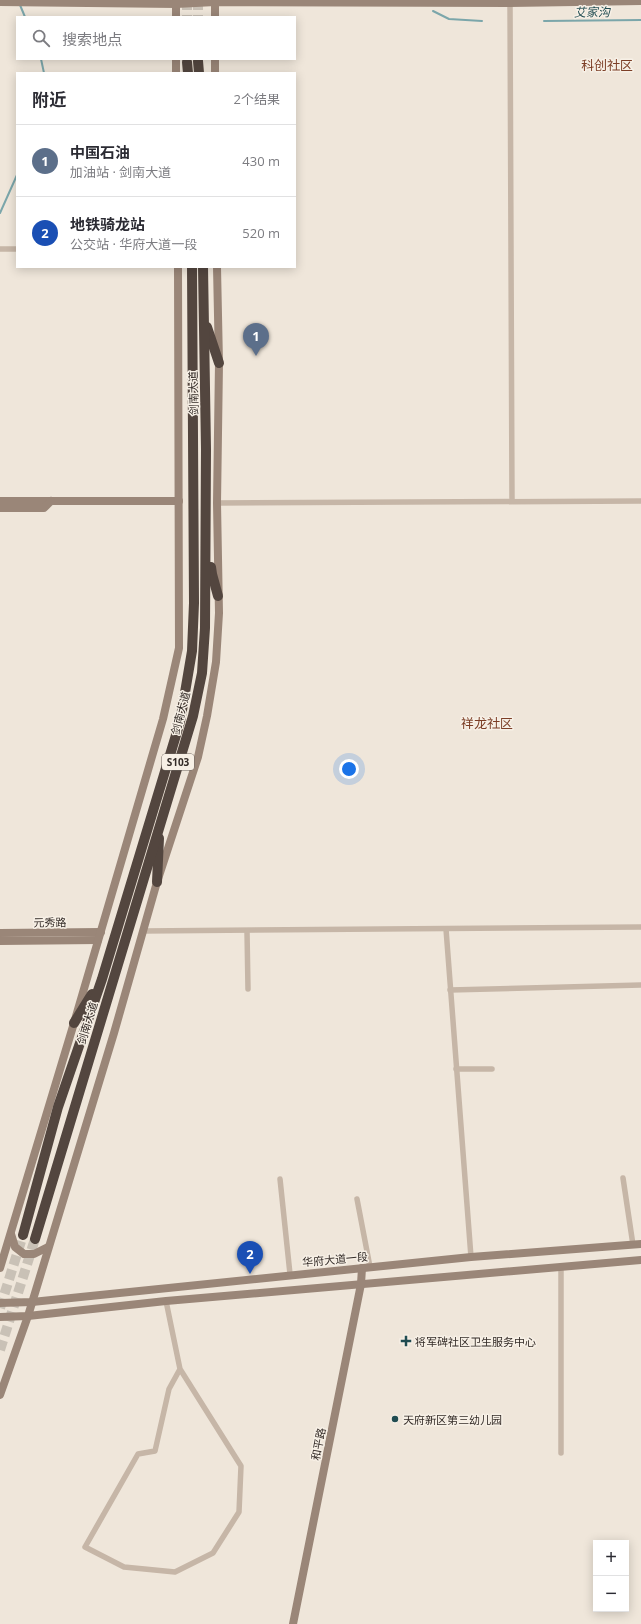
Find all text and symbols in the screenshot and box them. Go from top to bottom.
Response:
water label: 艾家沟 [574,3,612,21]
search box [16,16,296,60]
icon: search [30,27,52,49]
text: 搜索地点 [62,29,122,49]
district label: 科创社区 [581,56,633,74]
text: 附近 [32,88,66,111]
text: 2个结果 [234,90,280,108]
text: 中国石油 [70,142,130,162]
text: 1 [41,152,49,170]
text: 430 m [242,152,280,170]
text: 加油站 · 剑南大道 [70,163,171,181]
text: 地铁骑龙站 [70,214,145,234]
text: 2 [41,224,49,242]
text: 520 m [242,224,280,242]
text: 公交站 · 华府大道一段 [70,235,197,253]
pin: 1 [243,323,269,356]
street label: 剑南大道 [185,371,201,415]
street label: 剑南大道 [167,690,193,736]
district label: 祥龙社区 [461,714,513,732]
road number: S103 [162,754,194,770]
your location [339,759,359,779]
street label: 元秀路 [33,914,67,930]
street label: 剑南大道 [73,1000,101,1046]
pin: 2 [237,1241,263,1274]
street label: 华府大道一段 [301,1249,369,1269]
place label: 将军碑社区卫生服务中心 [415,1334,536,1349]
marker: 将军碑社区卫生服务中心 [400,1335,412,1347]
place label: 天府新区第三幼儿园 [403,1412,502,1427]
marker: 天府新区第三幼儿园 [390,1414,400,1424]
street label: 和平路 [307,1426,329,1462]
map controls [593,1540,629,1612]
button: + [593,1540,629,1576]
button: − [593,1576,629,1612]

